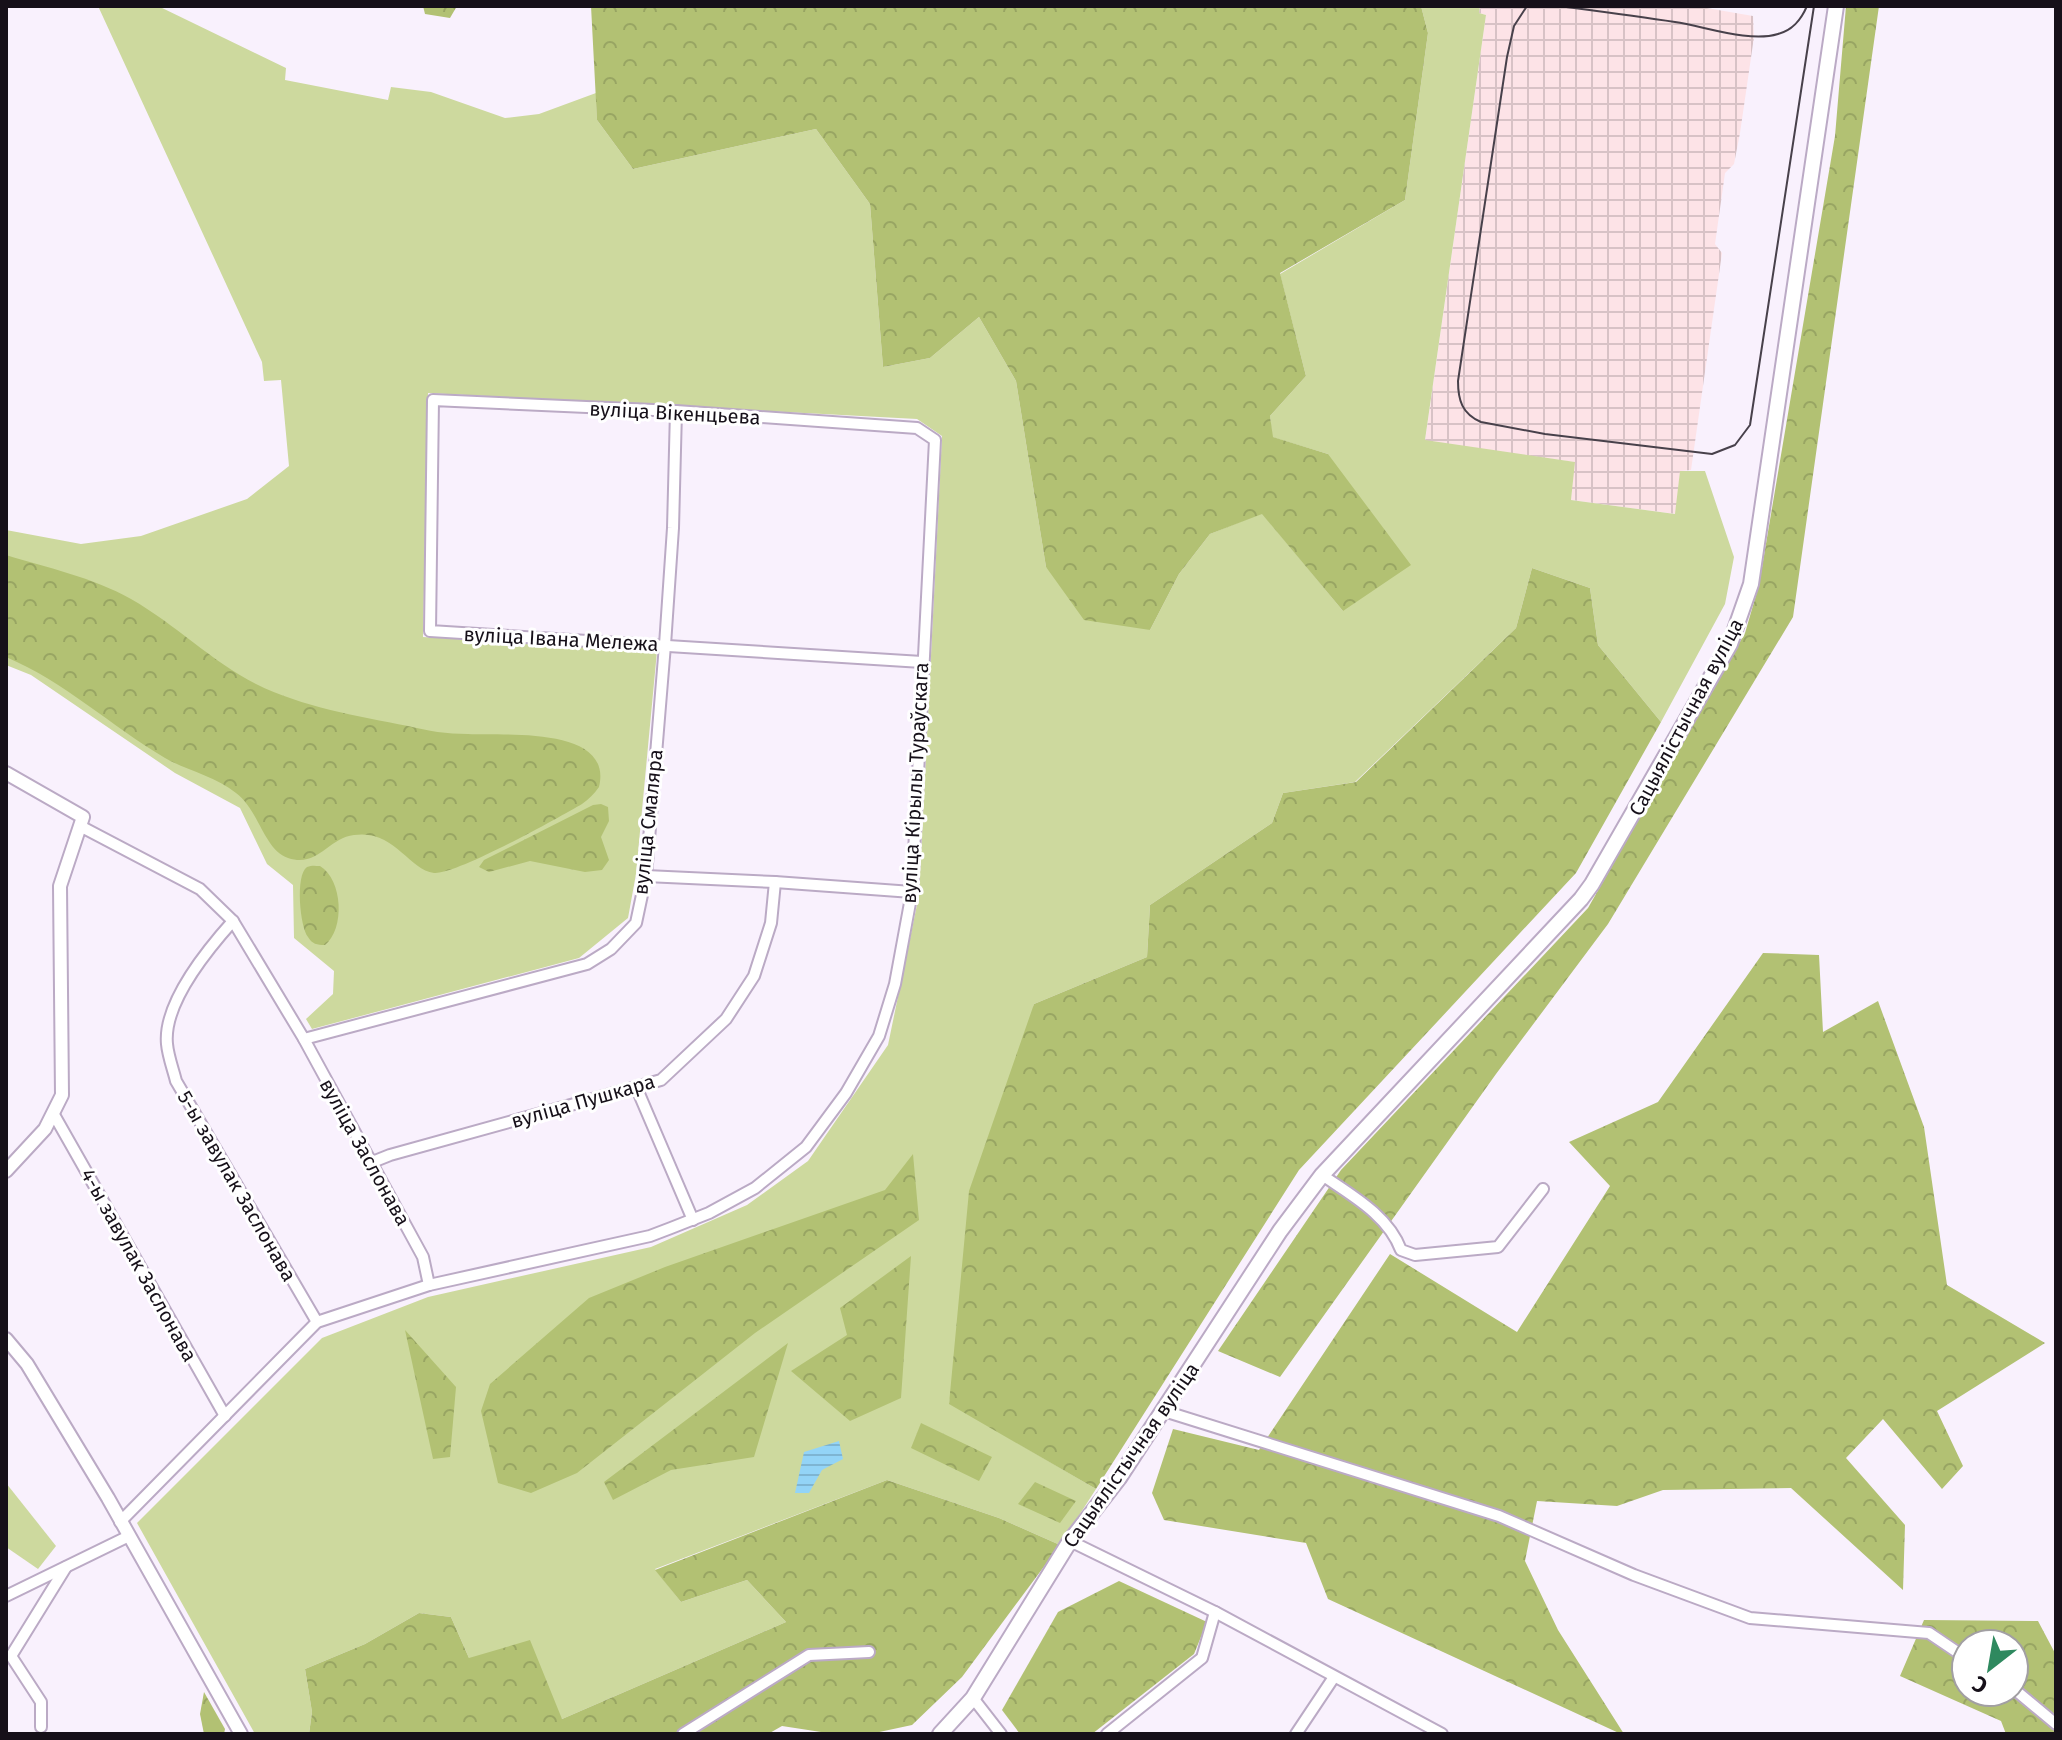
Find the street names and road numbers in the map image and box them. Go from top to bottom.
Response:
street label: вуліца Вікенцьева [589,397,761,429]
street label: Сацыялістычная вуліца [1624,614,1748,820]
street label: вуліца Івана Мележа [463,622,659,656]
street label: вуліца Кірылы Тураўскага [897,662,933,904]
street label: вуліца Смаляра [628,748,668,896]
street label: вуліца Пушкара [508,1069,658,1133]
street label: вуліца Заслонава [315,1074,415,1230]
street label: 5-ы завулак Заслонава [173,1086,301,1286]
street label: 4-ы завулак Заслонава [76,1164,202,1366]
street label: Сацыялістычная вуліца [1058,1358,1204,1552]

